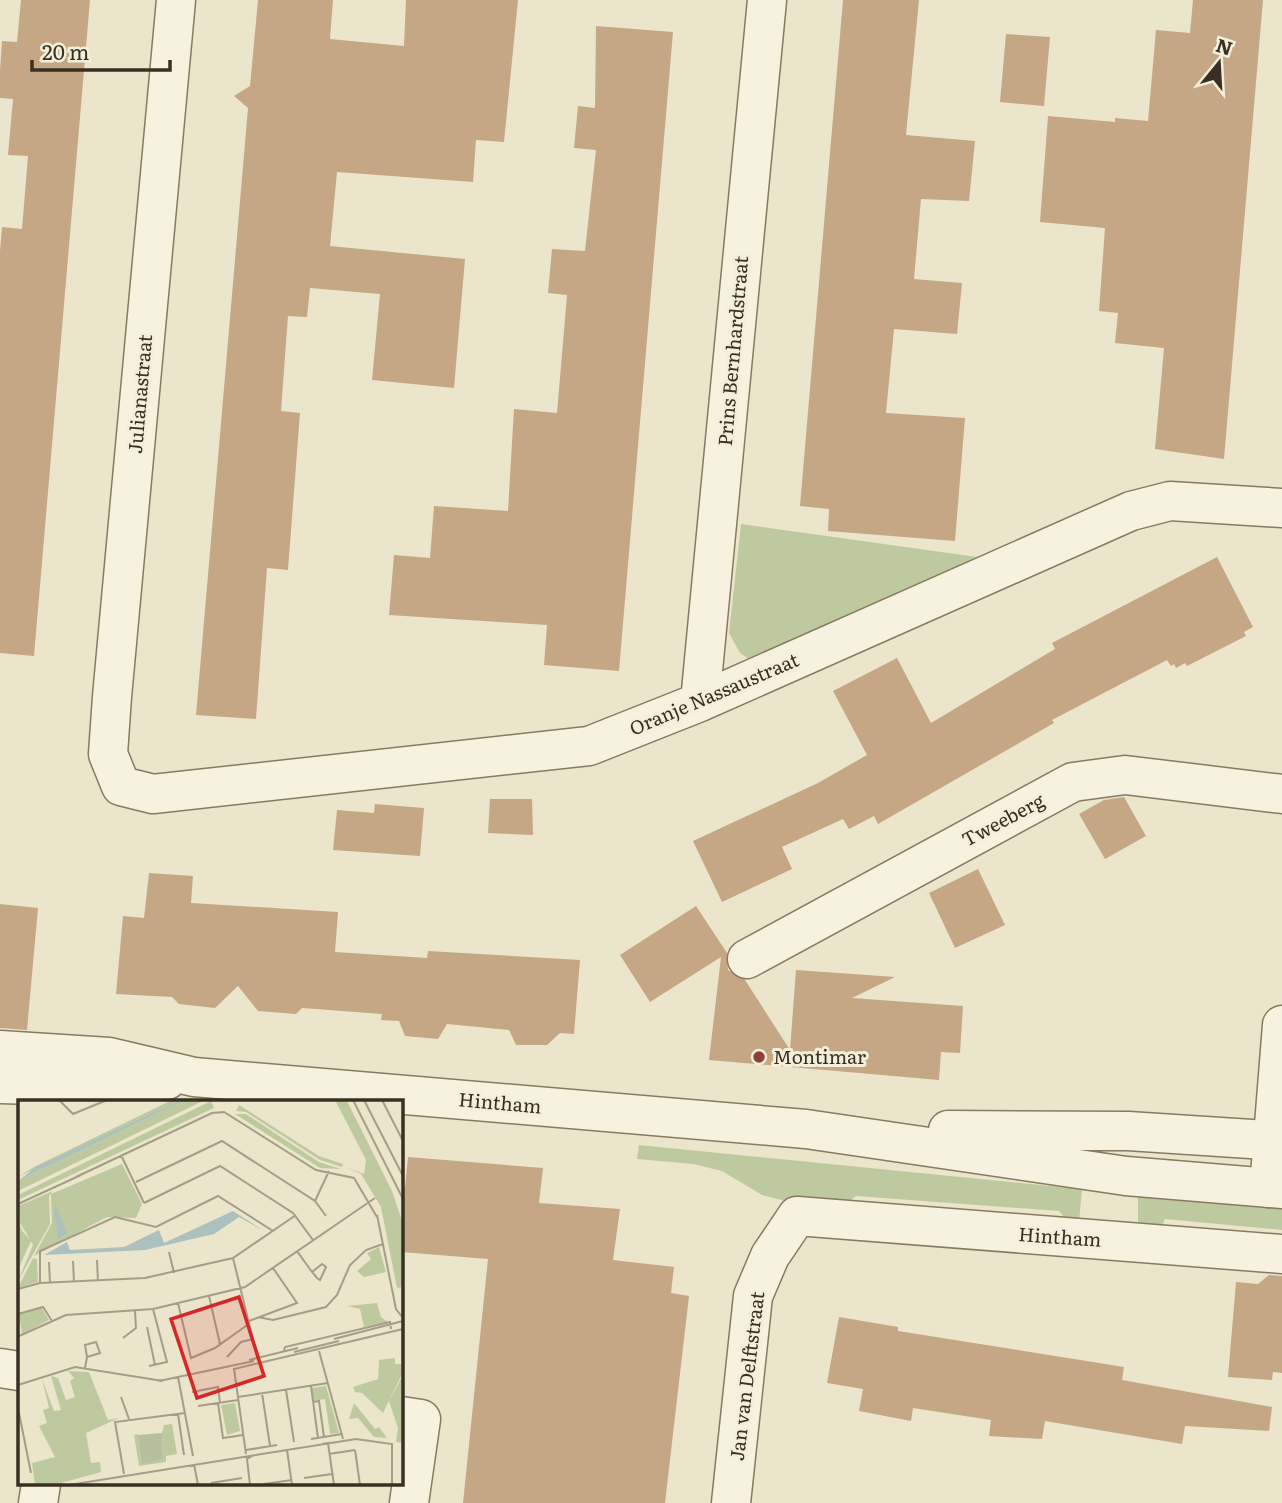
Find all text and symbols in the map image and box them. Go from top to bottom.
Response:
scale bar [32,28,170,72]
north arrow [1184,28,1254,98]
text: N [1213,30,1237,62]
text: 20 m [42,35,89,66]
street label: Prins Bernhardstraat [710,254,754,447]
street label: Julianastraat [120,333,158,455]
street label: Oranje Nassaustraat [625,645,803,741]
street label: Tweeberg [956,785,1049,853]
place label: Montimar [773,1042,866,1070]
marker: Montimar [751,1049,767,1065]
street label: Hintham [458,1084,543,1120]
inset map [18,1100,402,1486]
street label: Hintham [1018,1219,1102,1253]
street label: Jan van Delftstraat [722,1289,770,1462]

